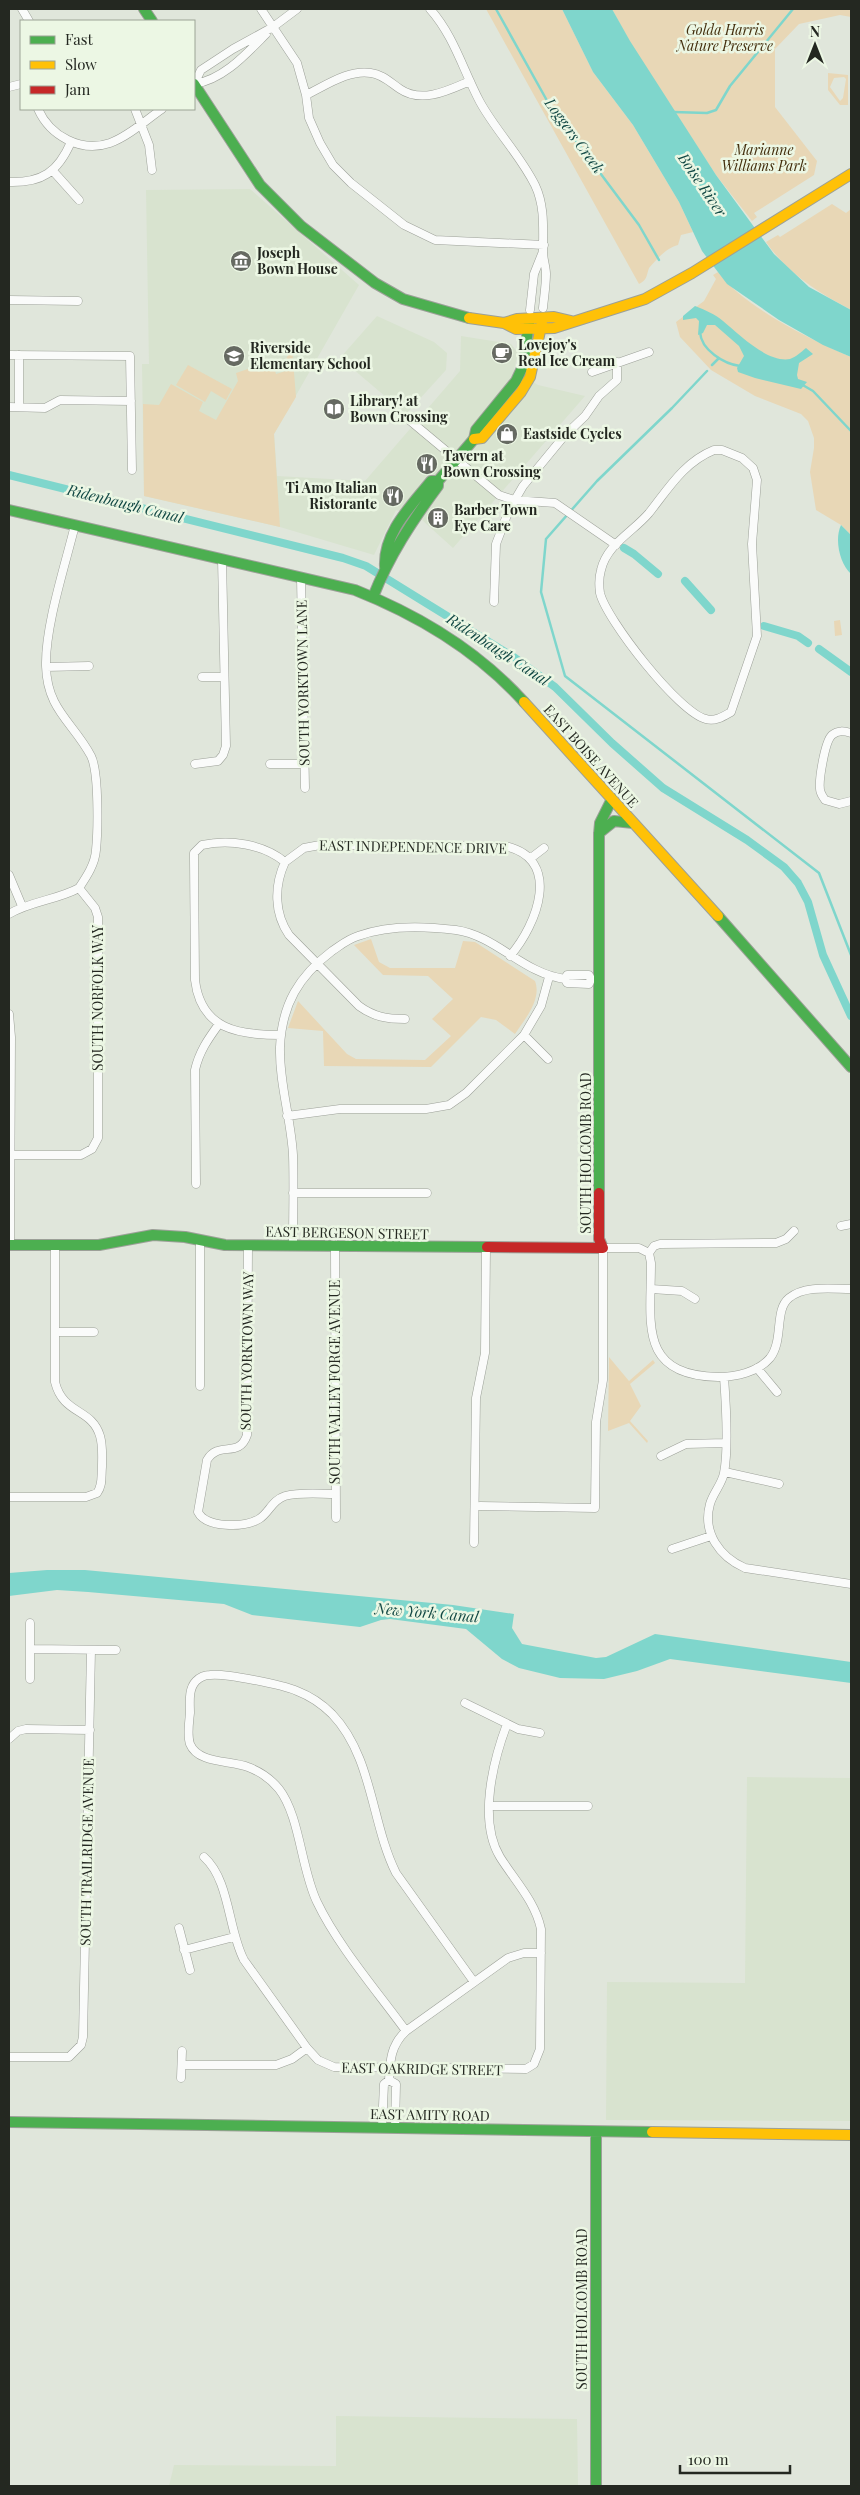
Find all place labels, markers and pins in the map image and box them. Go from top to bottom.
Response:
place label: Joseph Bown House [256,243,338,278]
museum icon: Joseph Bown House [229,249,253,273]
place label: Lovejoy's Real Ice Cream [518,335,615,370]
place label: Riverside Elementary School [250,338,371,373]
cafe icon: Lovejoy's Real Ice Cream [490,341,514,365]
school or university icon: Riverside Elementary School [222,344,246,368]
place label: Library! at Bown Crossing [350,391,448,426]
library icon: Library! at Bown Crossing [322,397,346,421]
shop icon: Eastside Cycles [495,422,519,446]
place label: Eastside Cycles [523,424,622,443]
place label: Tavern at Bown Crossing [443,446,541,481]
restaurant icon: Tavern at Bown Crossing [415,452,439,476]
place label: Ti Amo Italian Ristorante [285,478,377,513]
restaurant icon: Ti Amo Italian Ristorante [381,484,405,508]
place label: Barber Town Eye Care [454,500,538,535]
building icon: Barber Town Eye Care [426,506,450,530]

